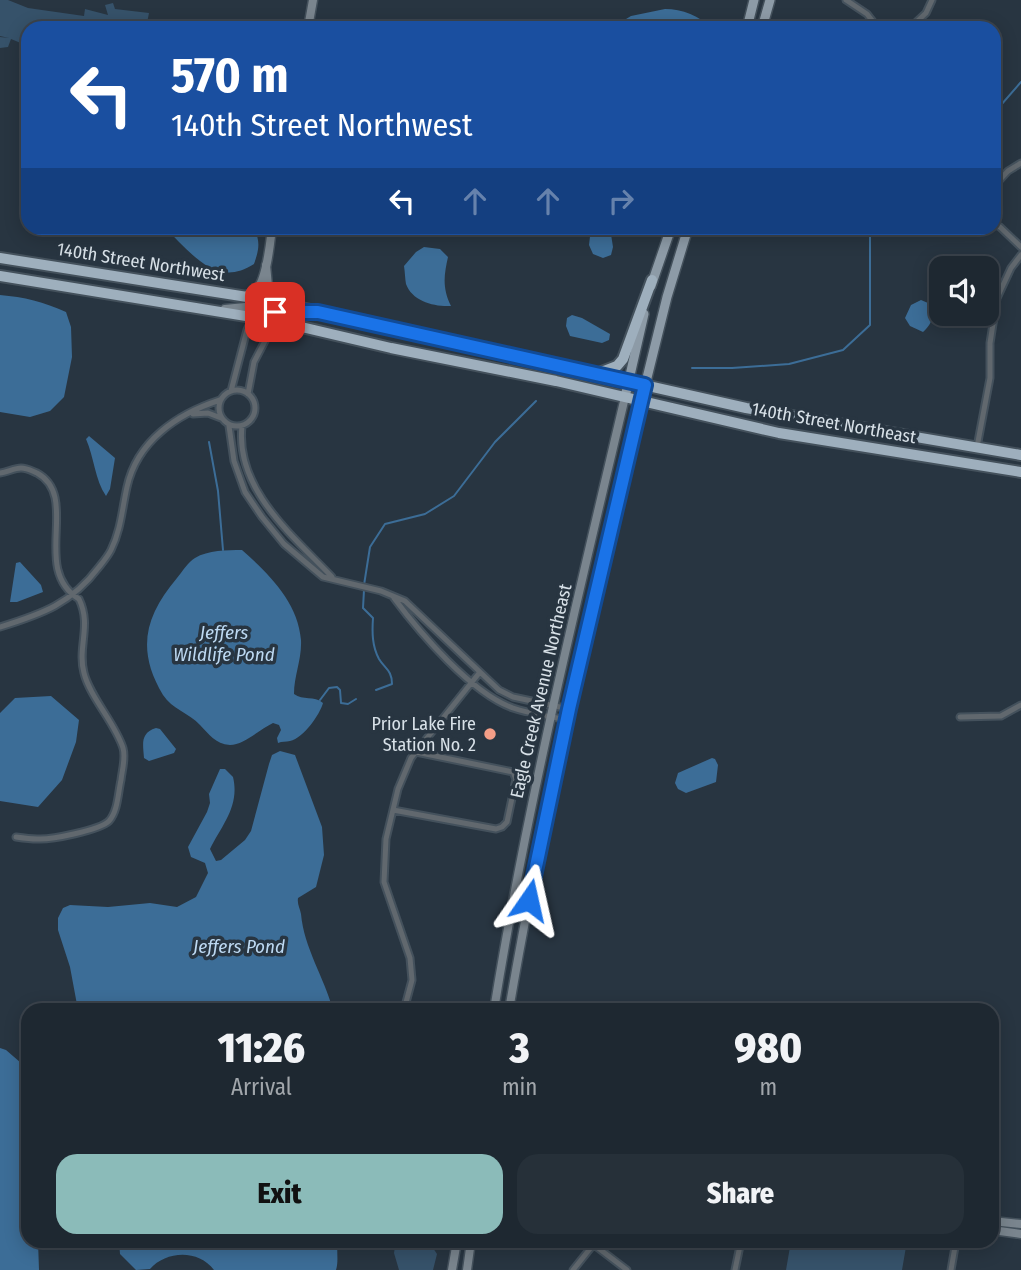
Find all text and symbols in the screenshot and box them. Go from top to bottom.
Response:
text: 570 m [171,46,289,105]
icon: left [56,49,147,140]
text: 140th Street Northwest [171,106,472,144]
icon: left [383,182,421,220]
icon: ahead [456,182,494,220]
icon: ahead [529,182,567,220]
icon: right [602,182,640,220]
street label: 140th Street Northwest [56,238,227,286]
map controls [929,256,999,326]
button: sound [929,256,999,326]
pin [245,282,305,342]
icon: arrive [256,293,294,331]
street label: 140th Street Northeast [750,398,918,448]
street label: Eagle Creek Avenue Northeast [506,581,576,800]
water label: Jeffers Wildlife Pond [173,621,275,666]
place label: Prior Lake Fire Station No. 2 [372,713,476,756]
marker: Prior Lake Fire Station No. 2 [482,726,498,742]
position arrow [492,863,566,937]
water label: Jeffers Pond [192,935,285,958]
text: 11:26 [218,1023,305,1073]
text: 3 [510,1023,530,1073]
text: 980 [734,1023,802,1073]
text: Arrival [231,1073,292,1101]
text: min [502,1073,537,1101]
text: m [759,1073,777,1101]
button: Exit [56,1154,503,1234]
button: Share [517,1154,964,1234]

